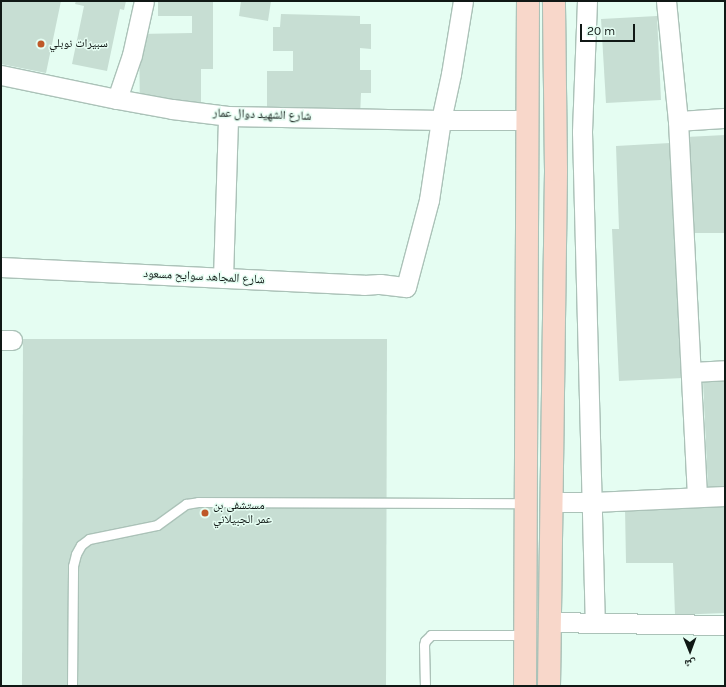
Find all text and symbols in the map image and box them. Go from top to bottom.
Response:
scale bar [582,16,637,42]
text: 20 m [587,24,615,38]
place label: سبيرات نوبلي [49,37,108,51]
marker: سبيرات نوبلي [36,39,46,49]
street label: شارع الشهيد دوال عمار [212,106,312,124]
street label: شارع المجاهد سوايح مسعود [143,267,265,287]
place label: مستشفى بن عمر الجبيلاني [213,499,272,527]
marker: مستشفى بن عمر الجبيلاني [200,508,210,518]
north arrow [670,631,710,671]
text: ش [684,657,696,670]

